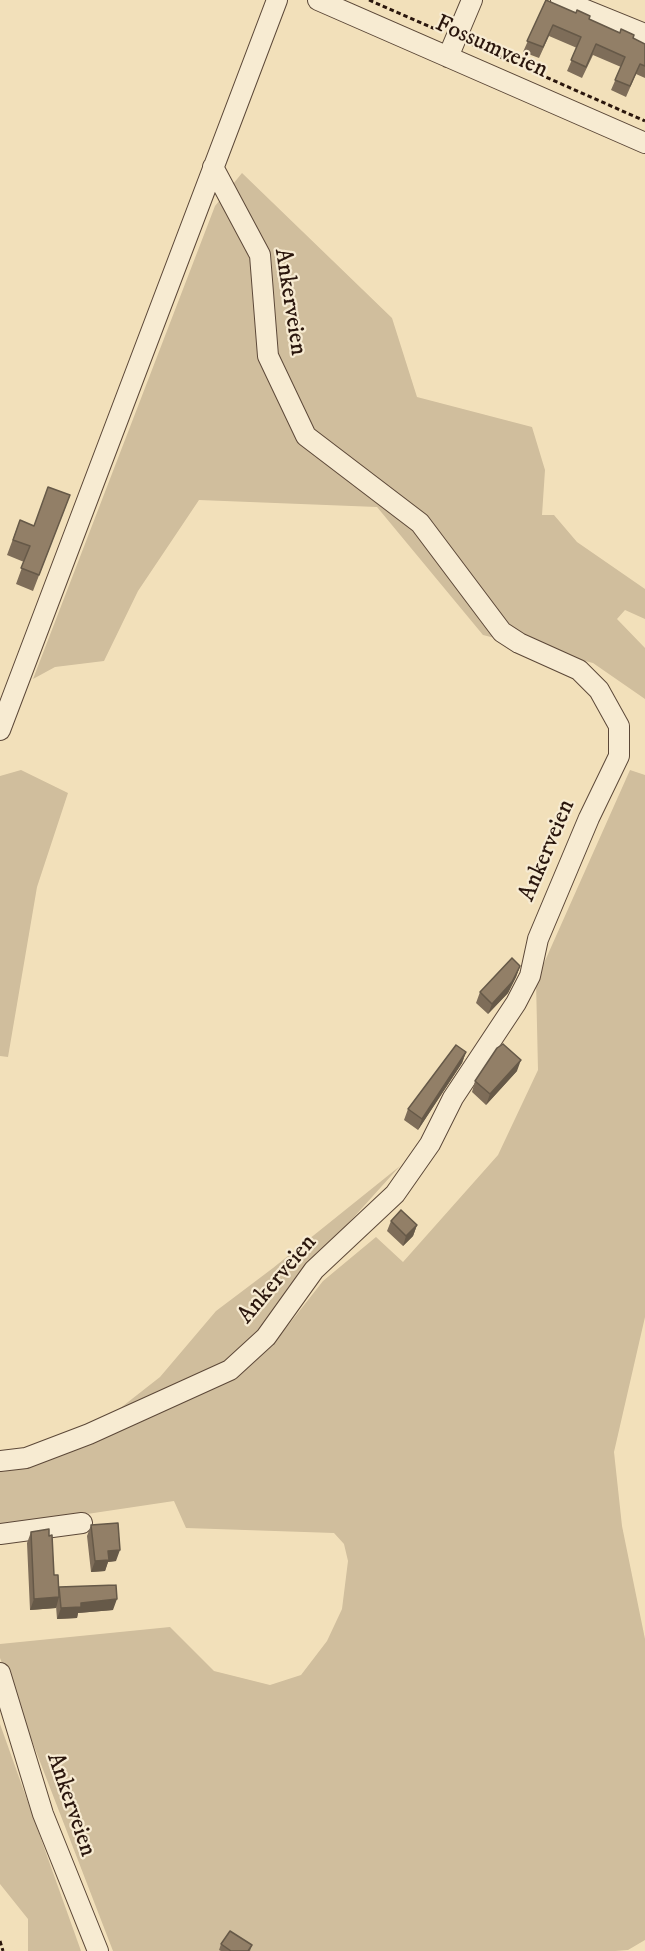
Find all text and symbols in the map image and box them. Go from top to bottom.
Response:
street label: Fossumveien [430,10,552,86]
street label: Ankerveien [266,247,312,357]
street label: Ankerveien [514,796,582,906]
street label: Ankerveien [232,1229,324,1331]
street label: Ankerveien [39,1749,101,1861]

